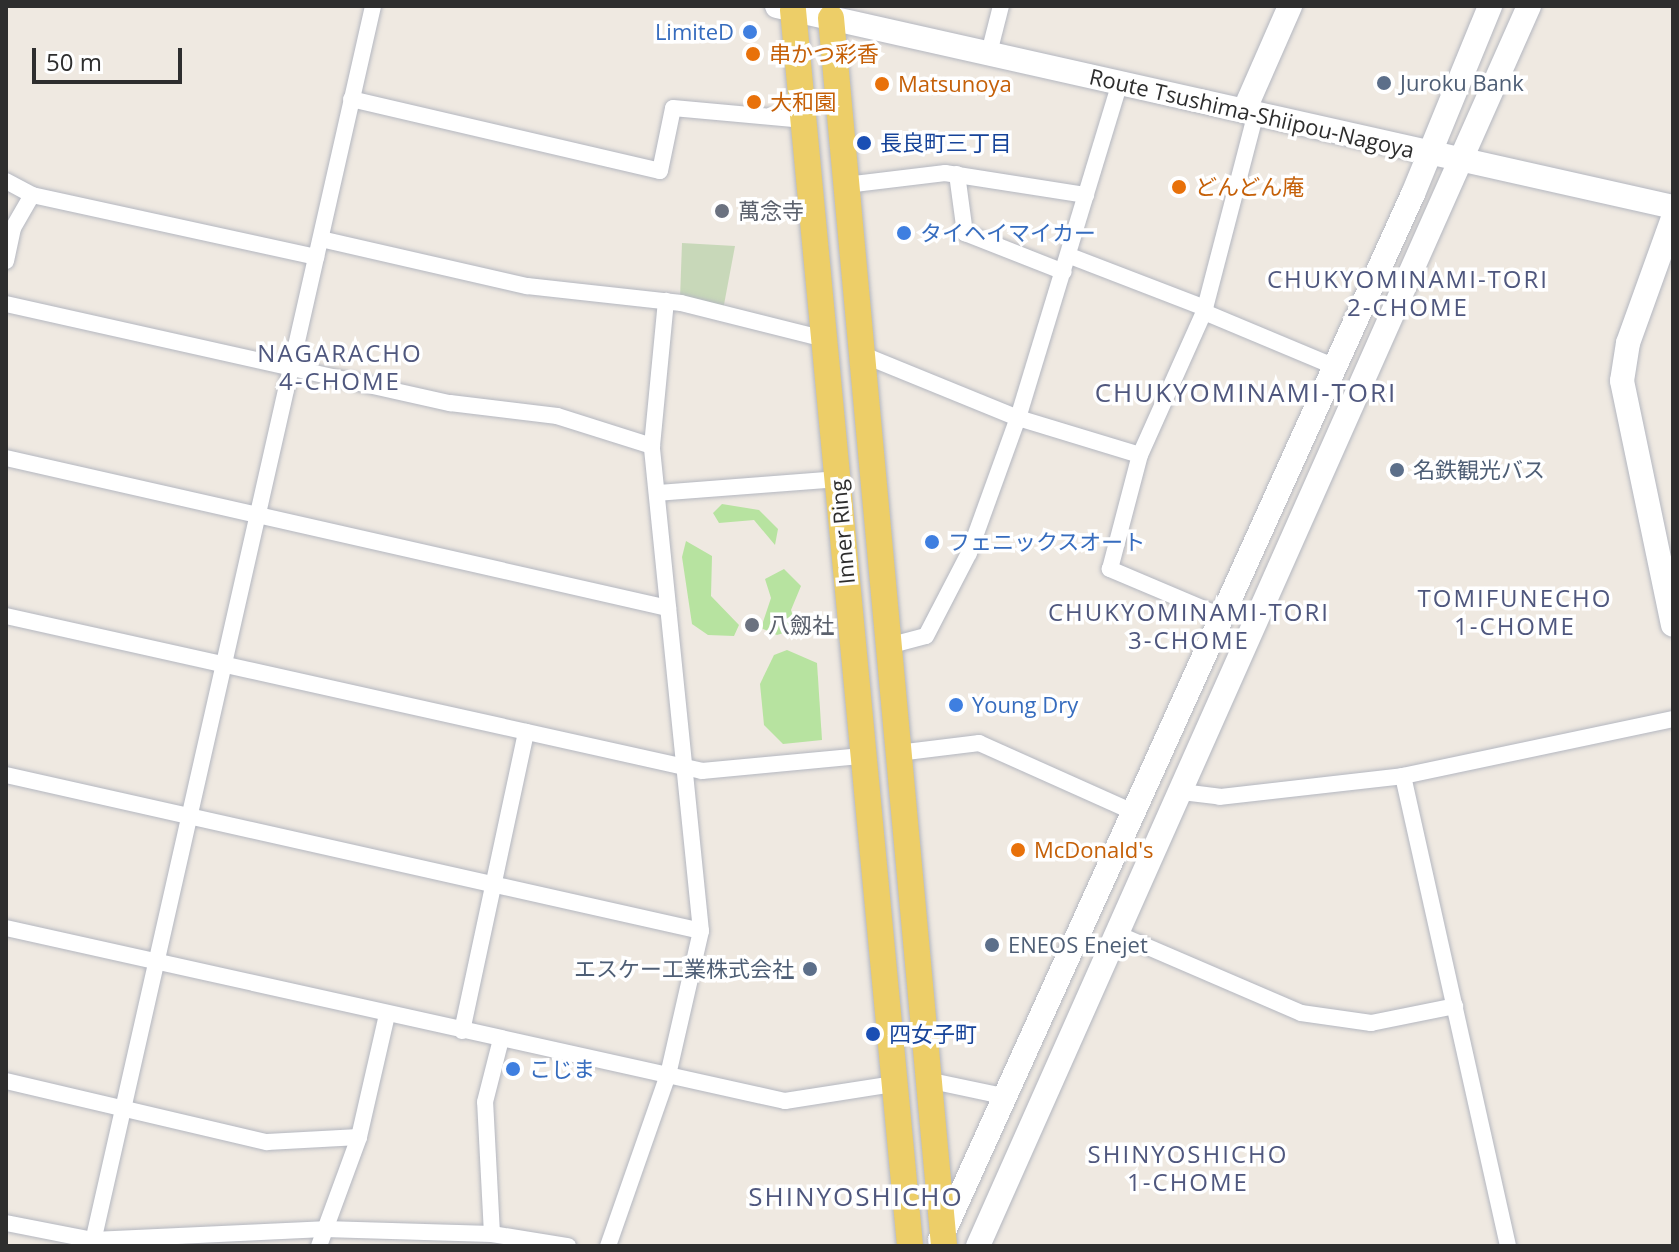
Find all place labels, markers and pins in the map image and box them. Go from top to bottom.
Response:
place label: LimiteD [655,19,734,45]
marker: LimiteD [741,23,759,41]
place label: 串かつ彩香 [769,41,879,67]
marker: 串かつ彩香 [744,45,762,63]
place label: Juroku Bank [1400,70,1524,96]
place label: Matsunoya [898,71,1012,97]
marker: Juroku Bank [1375,74,1393,92]
marker: Matsunoya [873,75,891,93]
place label: 大和園 [770,89,836,115]
marker: 大和園 [745,93,763,111]
place label: 長良町三丁目 [880,130,1012,156]
marker: 長良町三丁目 [855,134,873,152]
place label: どんどん庵 [1195,174,1305,200]
marker: どんどん庵 [1170,178,1188,196]
place label: 萬念寺 [738,198,804,224]
marker: 萬念寺 [713,202,731,220]
place label: タイヘイマイカー [920,220,1096,246]
marker: タイヘイマイカー [895,224,913,242]
place label: 名鉄観光バス [1413,457,1545,483]
marker: 名鉄観光バス [1388,461,1406,479]
place label: フェニックスオート [948,529,1146,555]
marker: フェニックスオート [923,533,941,551]
place label: 八劔社 [768,612,834,638]
marker: 八劔社 [743,616,761,634]
place label: Young Dry [972,692,1078,718]
marker: Young Dry [947,696,965,714]
place label: McDonald's [1034,837,1154,863]
marker: McDonald's [1009,841,1027,859]
place label: ENEOS Enejet [1008,932,1148,958]
marker: ENEOS Enejet [983,936,1001,954]
place label: エスケー工業株式会社 [574,956,794,982]
marker: エスケー工業株式会社 [801,960,819,978]
place label: 四女子町 [889,1021,977,1047]
marker: 四女子町 [864,1025,882,1043]
place label: こじま [529,1056,595,1082]
marker: こじま [504,1060,522,1078]

